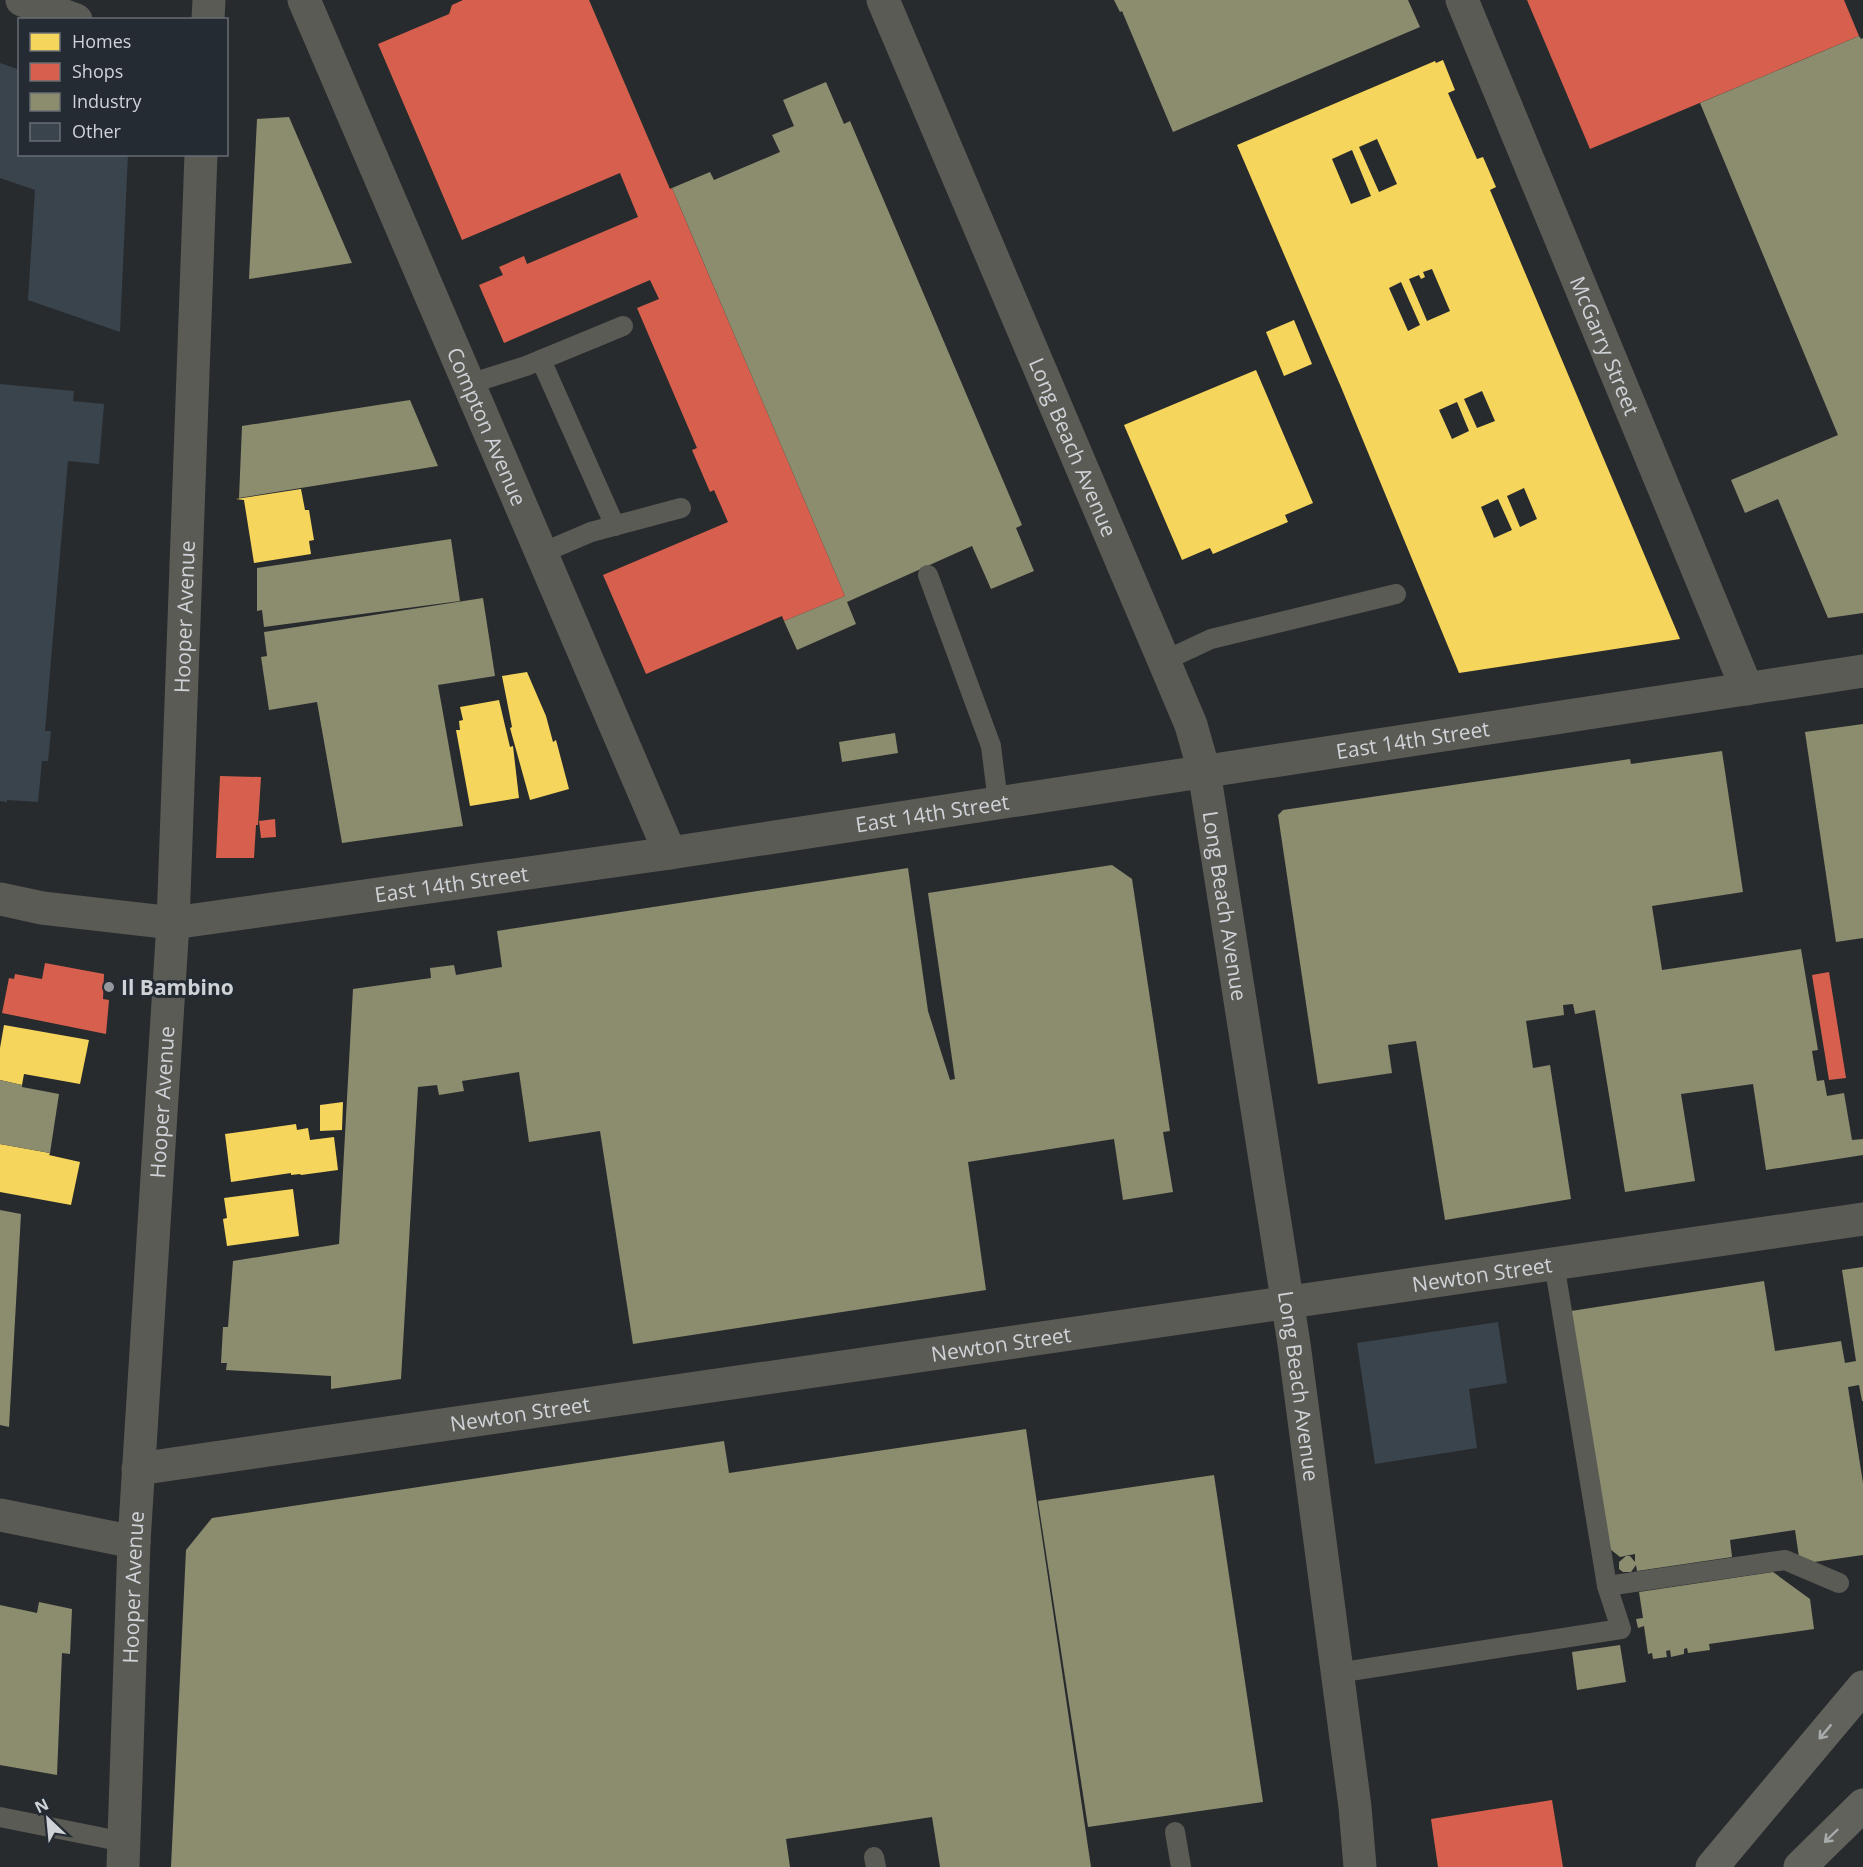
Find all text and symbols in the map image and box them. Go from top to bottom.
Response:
legend [18,18,228,156]
text: Homes [72,29,131,53]
text: Shops [72,59,123,83]
text: Industry [72,89,142,113]
text: Other [72,119,122,143]
street label: McGarry Street [1564,272,1646,419]
street label: Compton Avenue [441,343,533,510]
street label: Long Beach Avenue [1023,353,1124,541]
street label: Hooper Avenue [167,540,201,693]
street label: East 14th Street [1334,714,1491,765]
street label: East 14th Street [854,787,1011,839]
street label: Long Beach Avenue [1196,809,1254,1003]
street label: East 14th Street [373,859,530,908]
place label: Il Bambino [121,973,234,1001]
marker: Il Bambino [102,980,116,994]
street label: Hooper Avenue [143,1025,180,1179]
street label: Newton Street [1410,1250,1554,1298]
street label: Long Beach Avenue [1272,1289,1326,1483]
street label: Newton Street [929,1320,1073,1368]
street label: Newton Street [448,1390,592,1438]
street label: Hooper Avenue [116,1510,150,1664]
one-way arrow [1819,1724,1832,1740]
north arrow [18,1789,78,1849]
text: N [31,1793,52,1818]
one-way arrow [1824,1829,1839,1844]

